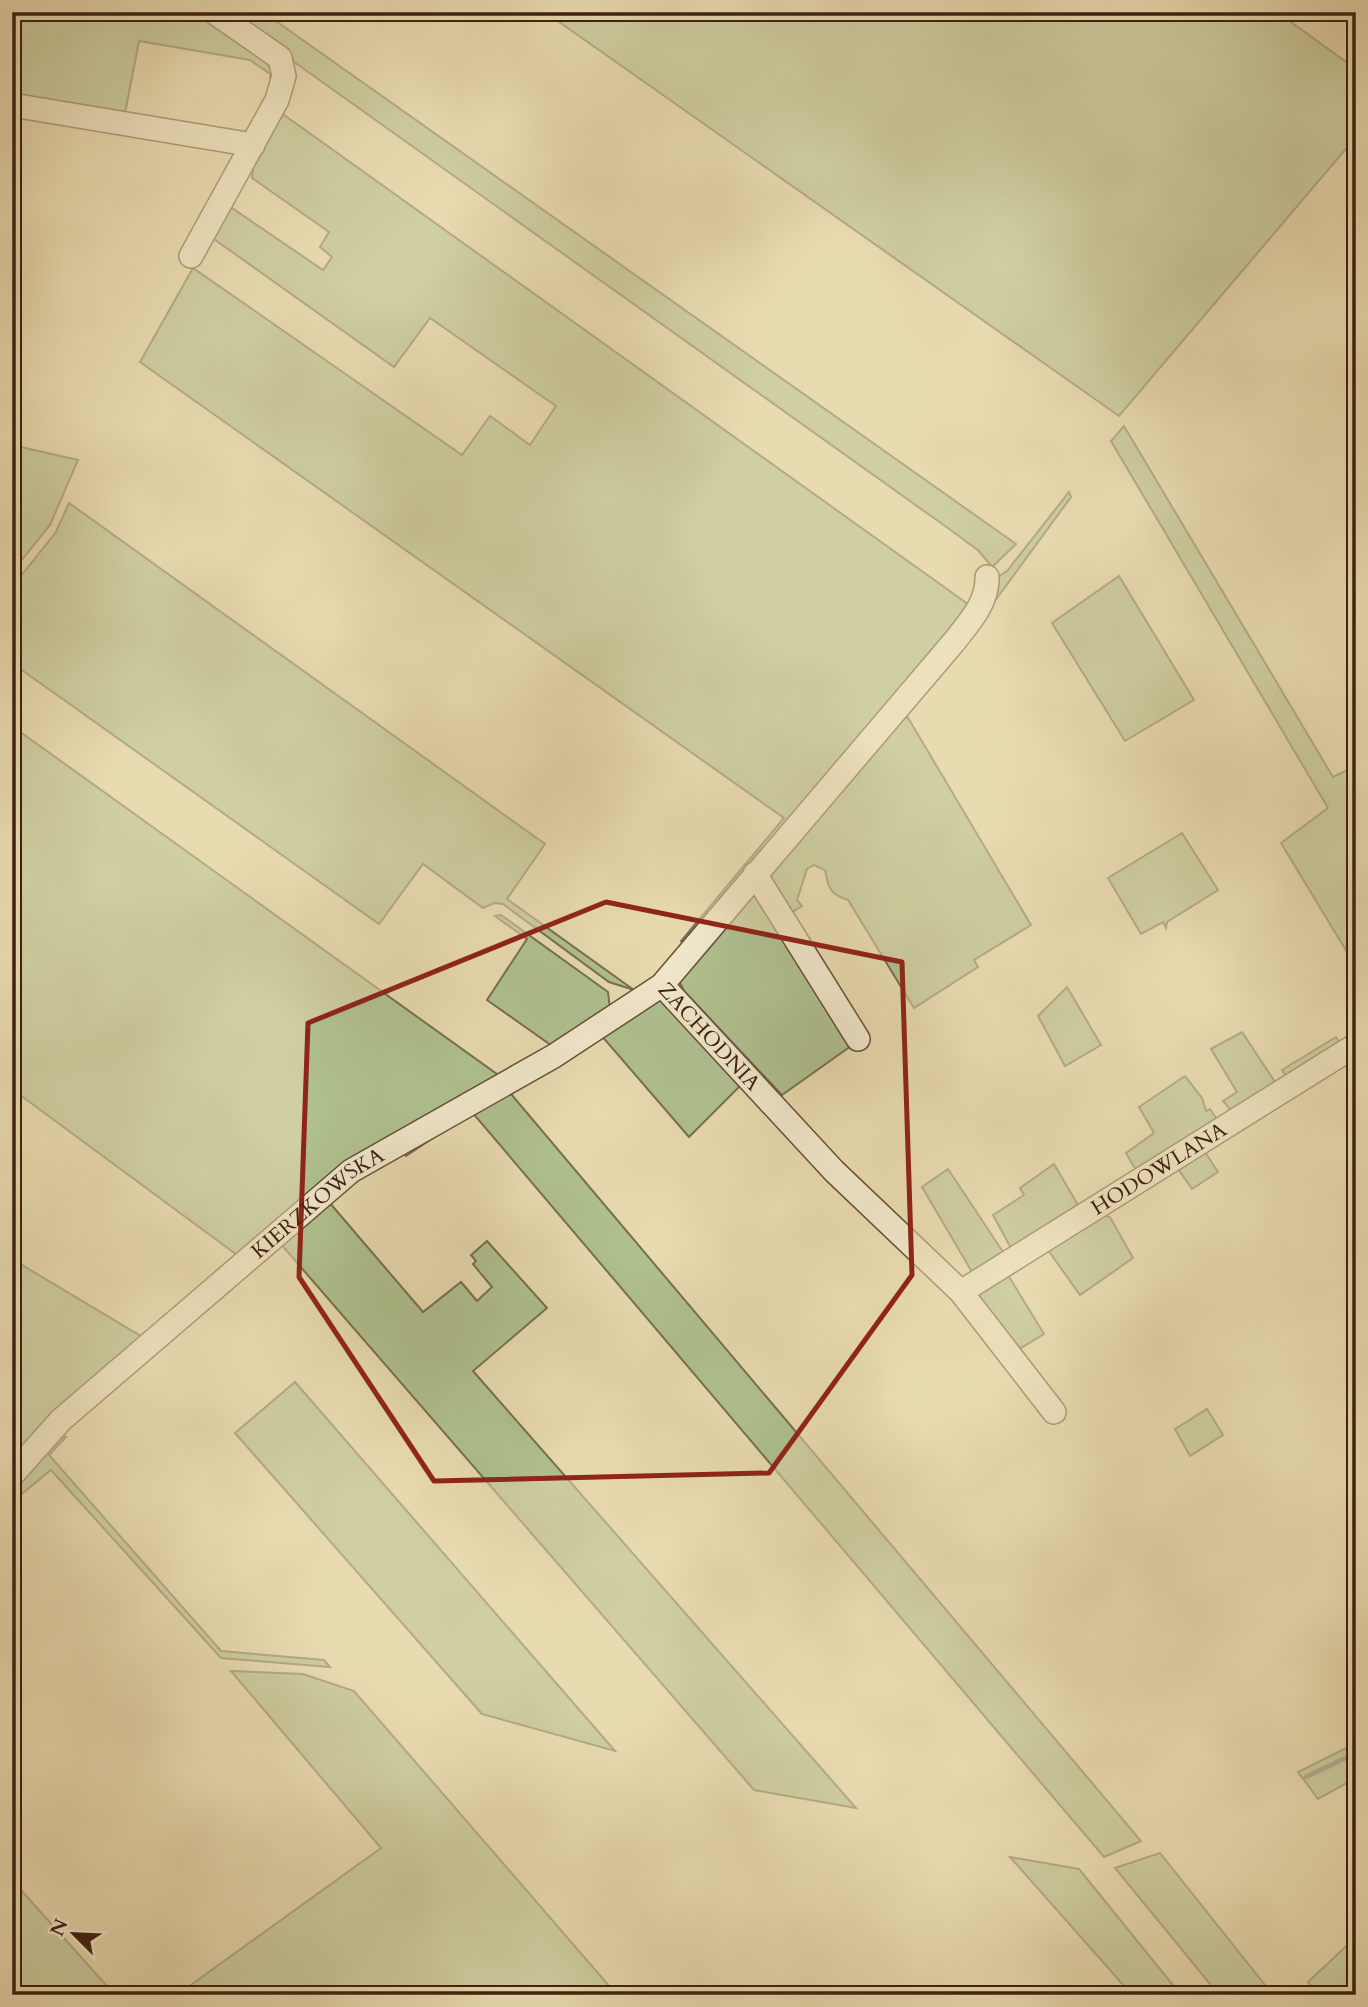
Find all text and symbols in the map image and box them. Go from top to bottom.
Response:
street label: ZACHODNIA [651,976,767,1098]
street label: HODOWLANA [1086,1116,1232,1222]
street label: KIERZKOWSKA [245,1141,390,1266]
north arrow [38,1898,108,1968]
text: N [44,1914,75,1940]

